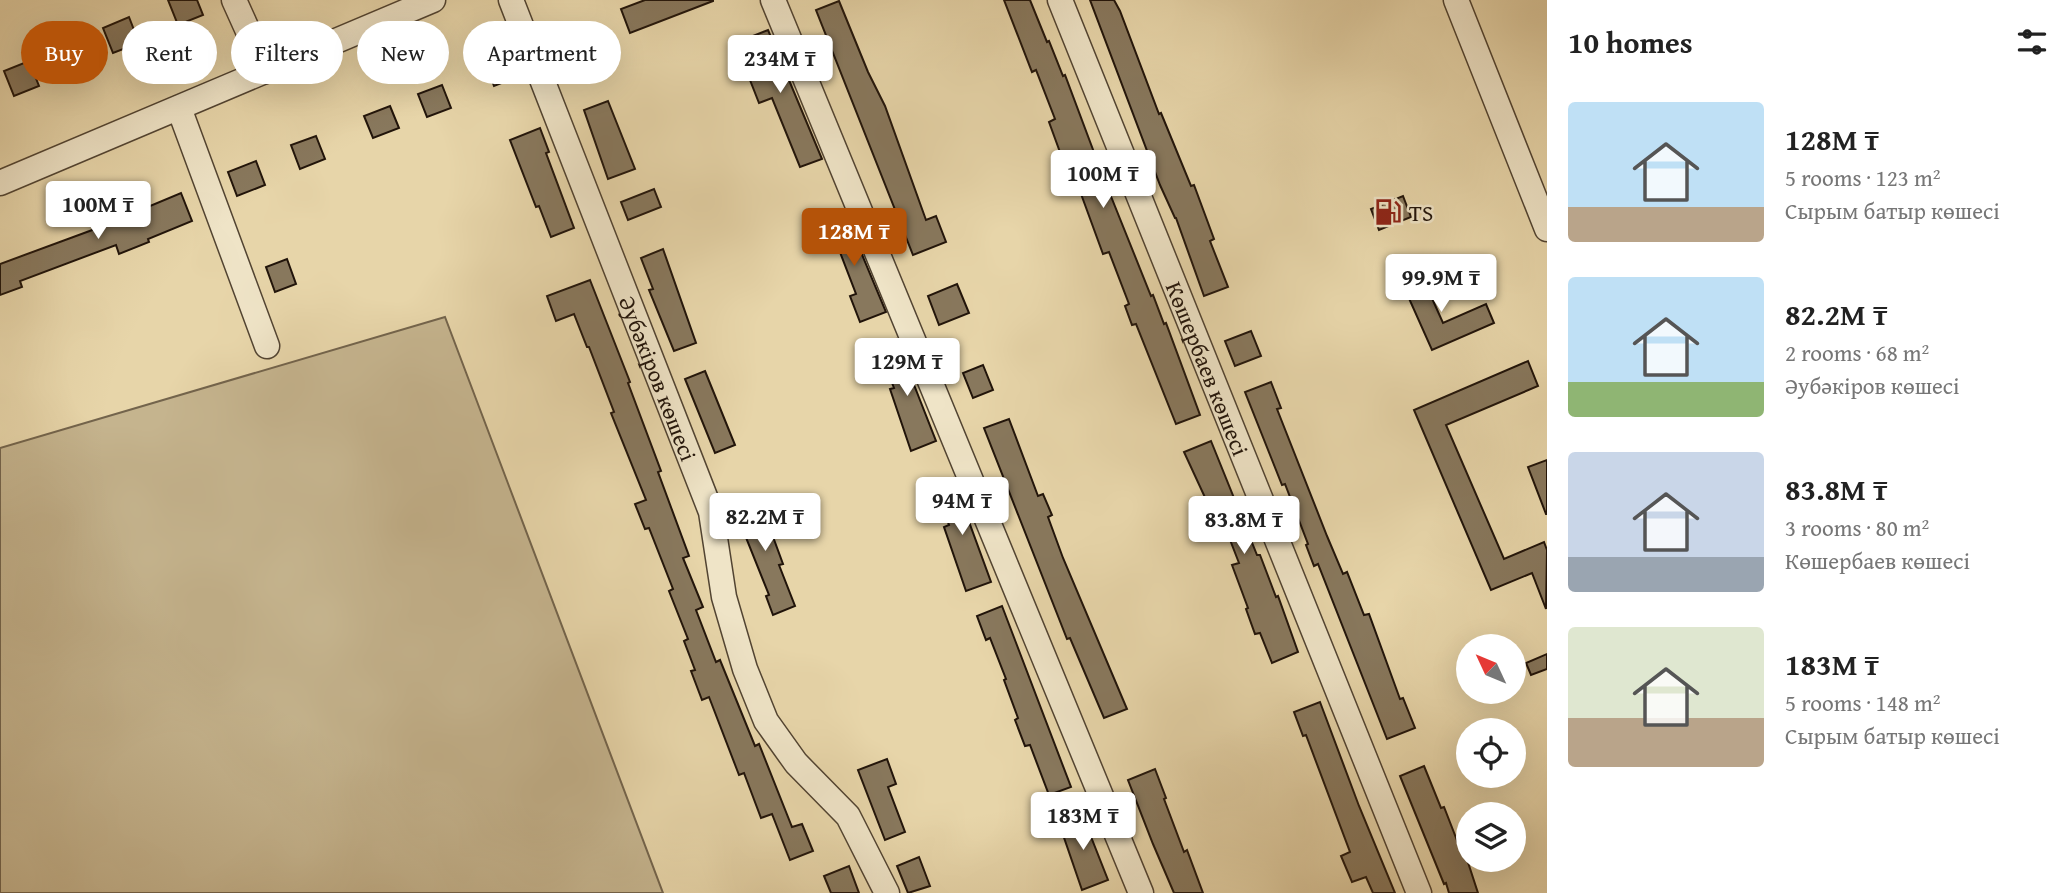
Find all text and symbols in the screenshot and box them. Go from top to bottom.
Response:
text: 10 homes [1568,20,1693,64]
chip: Buy [21,21,108,84]
chip: Rent [122,21,217,84]
chip: Filters [231,21,343,84]
chip: New [357,21,449,84]
chip: Apartment [463,21,621,84]
icon: filters [2013,23,2051,61]
pin: 234M ₸ [723,36,837,95]
text: 234M ₸ [744,41,816,74]
text: 128M ₸ [1785,117,1880,161]
icon: home [1624,130,1708,214]
pin: 100M ₸ [1046,150,1160,210]
text: 100M ₸ [1067,156,1139,189]
text: 5 rooms · 123 m² [1785,161,1940,194]
pin: 100M ₸ [41,182,155,241]
text: 100M ₸ [62,187,134,220]
text: Сырым батыр көшесі [1785,194,2000,227]
place label: TS [1409,196,1433,229]
fuel station icon: TS [1373,197,1403,227]
pin: 128M ₸ [797,208,911,268]
text: 128M ₸ [818,214,890,247]
pin: 99.9M ₸ [1376,254,1506,314]
text: 99.9M ₸ [1401,260,1481,293]
street label: Көшербаев көшесі [1158,276,1258,460]
street label: Әубәкіров көшесі [612,291,706,466]
text: 82.2M ₸ [1785,292,1888,336]
icon: home [1624,305,1708,389]
text: 2 rooms · 68 m² [1785,336,1929,369]
pin: 129M ₸ [850,338,964,398]
text: 129M ₸ [871,344,943,377]
text: Әубәкіров көшесі [1785,369,1960,402]
text: 83.8M ₸ [1785,467,1888,511]
pin: 94M ₸ [913,477,1011,537]
icon: home [1624,480,1708,564]
text: 94M ₸ [932,483,992,516]
pin: 82.2M ₸ [700,494,830,553]
pin: 83.8M ₸ [1179,496,1309,556]
text: 82.2M ₸ [725,499,805,532]
text: 83.8M ₸ [1204,502,1284,535]
text: 3 rooms · 80 m² [1785,511,1929,544]
text: Көшербаев көшесі [1785,544,1970,577]
north arrow [1456,634,1526,704]
map controls [1456,634,1526,872]
text: 183M ₸ [1785,642,1880,686]
icon: home [1624,655,1708,739]
text: 5 rooms · 148 m² [1785,686,1940,719]
button: locate [1456,718,1526,788]
text: Сырым батыр көшесі [1785,719,2000,752]
pin: 183M ₸ [1026,792,1140,852]
text: 183M ₸ [1047,798,1119,831]
button: layers [1456,802,1526,872]

